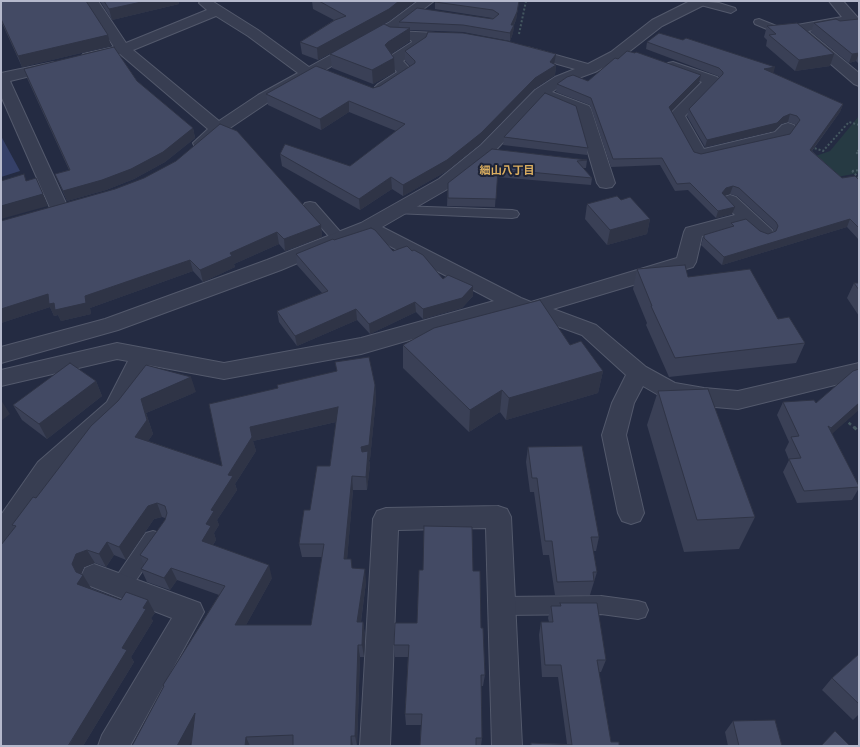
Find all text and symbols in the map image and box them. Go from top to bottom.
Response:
district label: 細山八丁目 [480,164,534,178]

